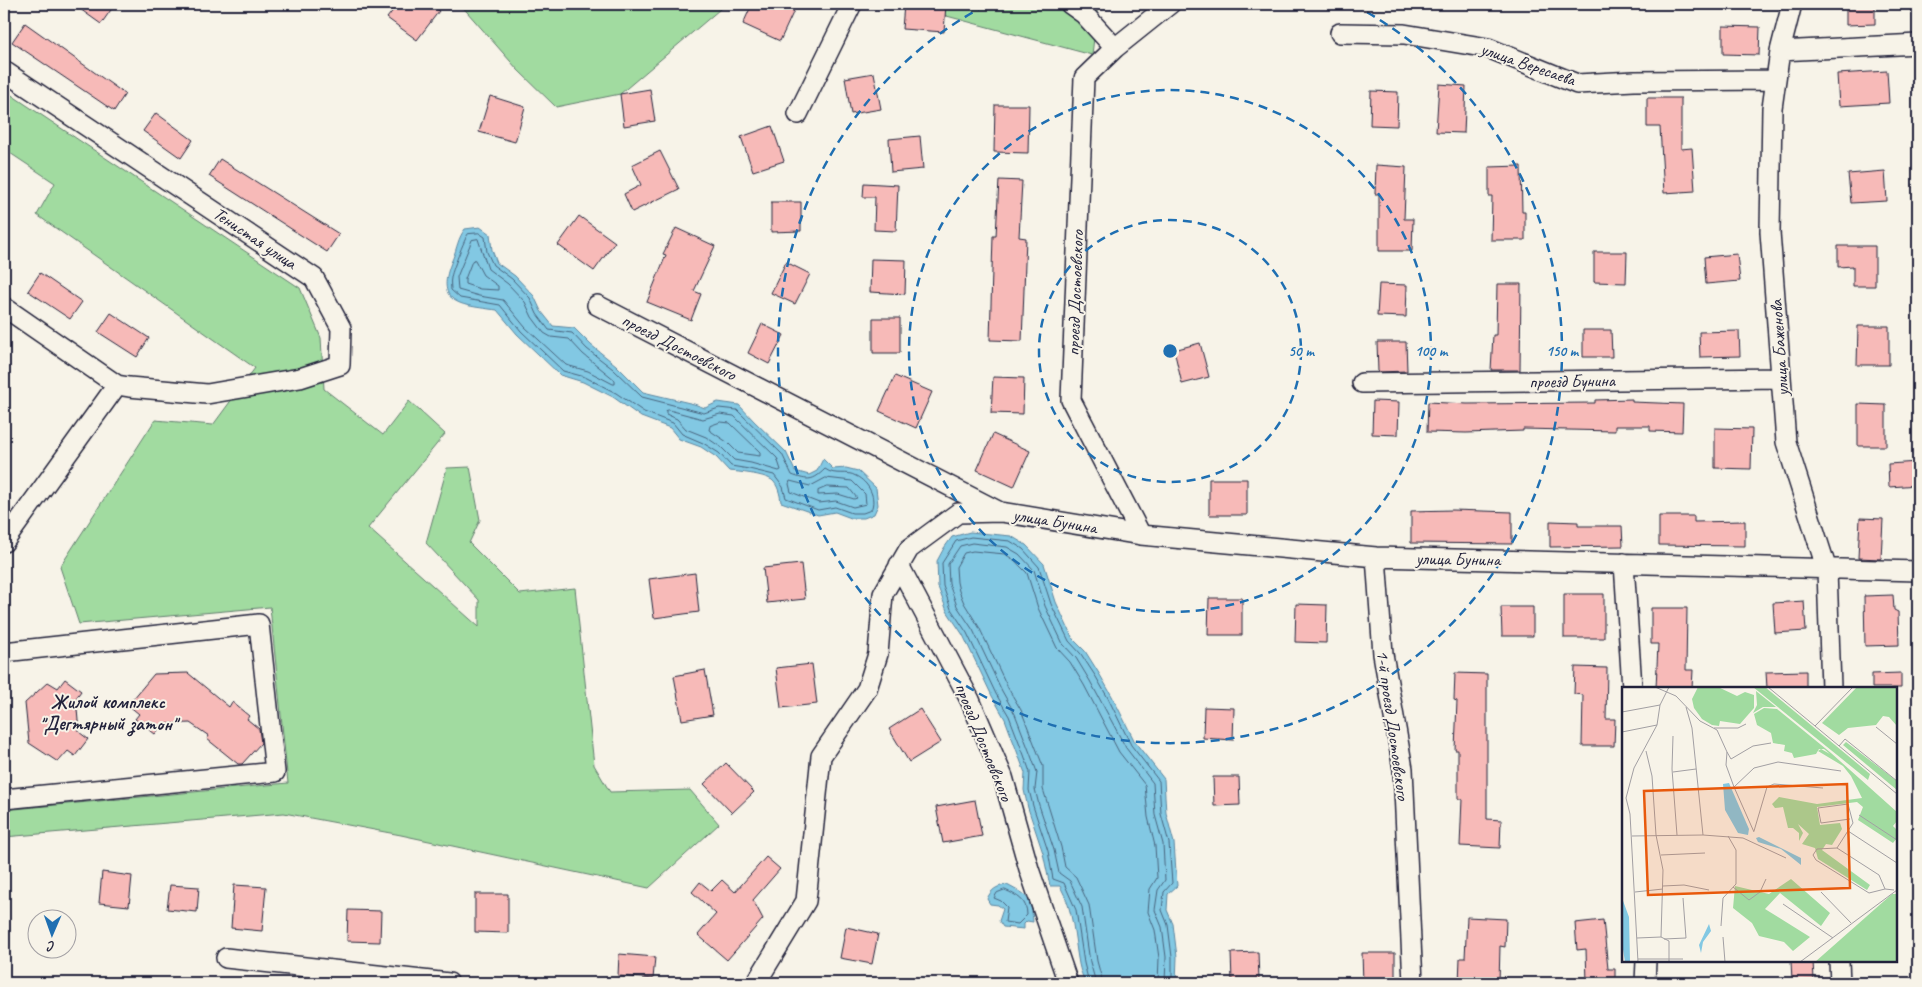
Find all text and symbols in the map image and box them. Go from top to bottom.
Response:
street label: улица Вересаева [1477,37,1580,91]
street label: Тенистая улица [209,202,302,275]
street label: проезд Достоевского [1062,228,1088,356]
street label: улица Баженова [1765,298,1793,398]
street label: проезд Достоевского [618,309,741,386]
centre of rings [1161,342,1179,360]
text: 50 m [1288,342,1315,361]
text: 100 m [1415,342,1449,361]
text: 150 m [1546,342,1580,361]
street label: проезд Бунина [1529,369,1617,393]
street label: улица Бунина [1011,503,1100,539]
street label: улица Бунина [1415,547,1502,571]
street label: 1-й проезд Достоевского [1372,649,1415,803]
street label: проезд Достоевского [950,680,1018,806]
inset map [1622,687,1897,962]
district label: Жилой комплекс "Дегтярный затон" [40,690,181,737]
north arrow [28,910,78,960]
text: С [46,938,55,955]

